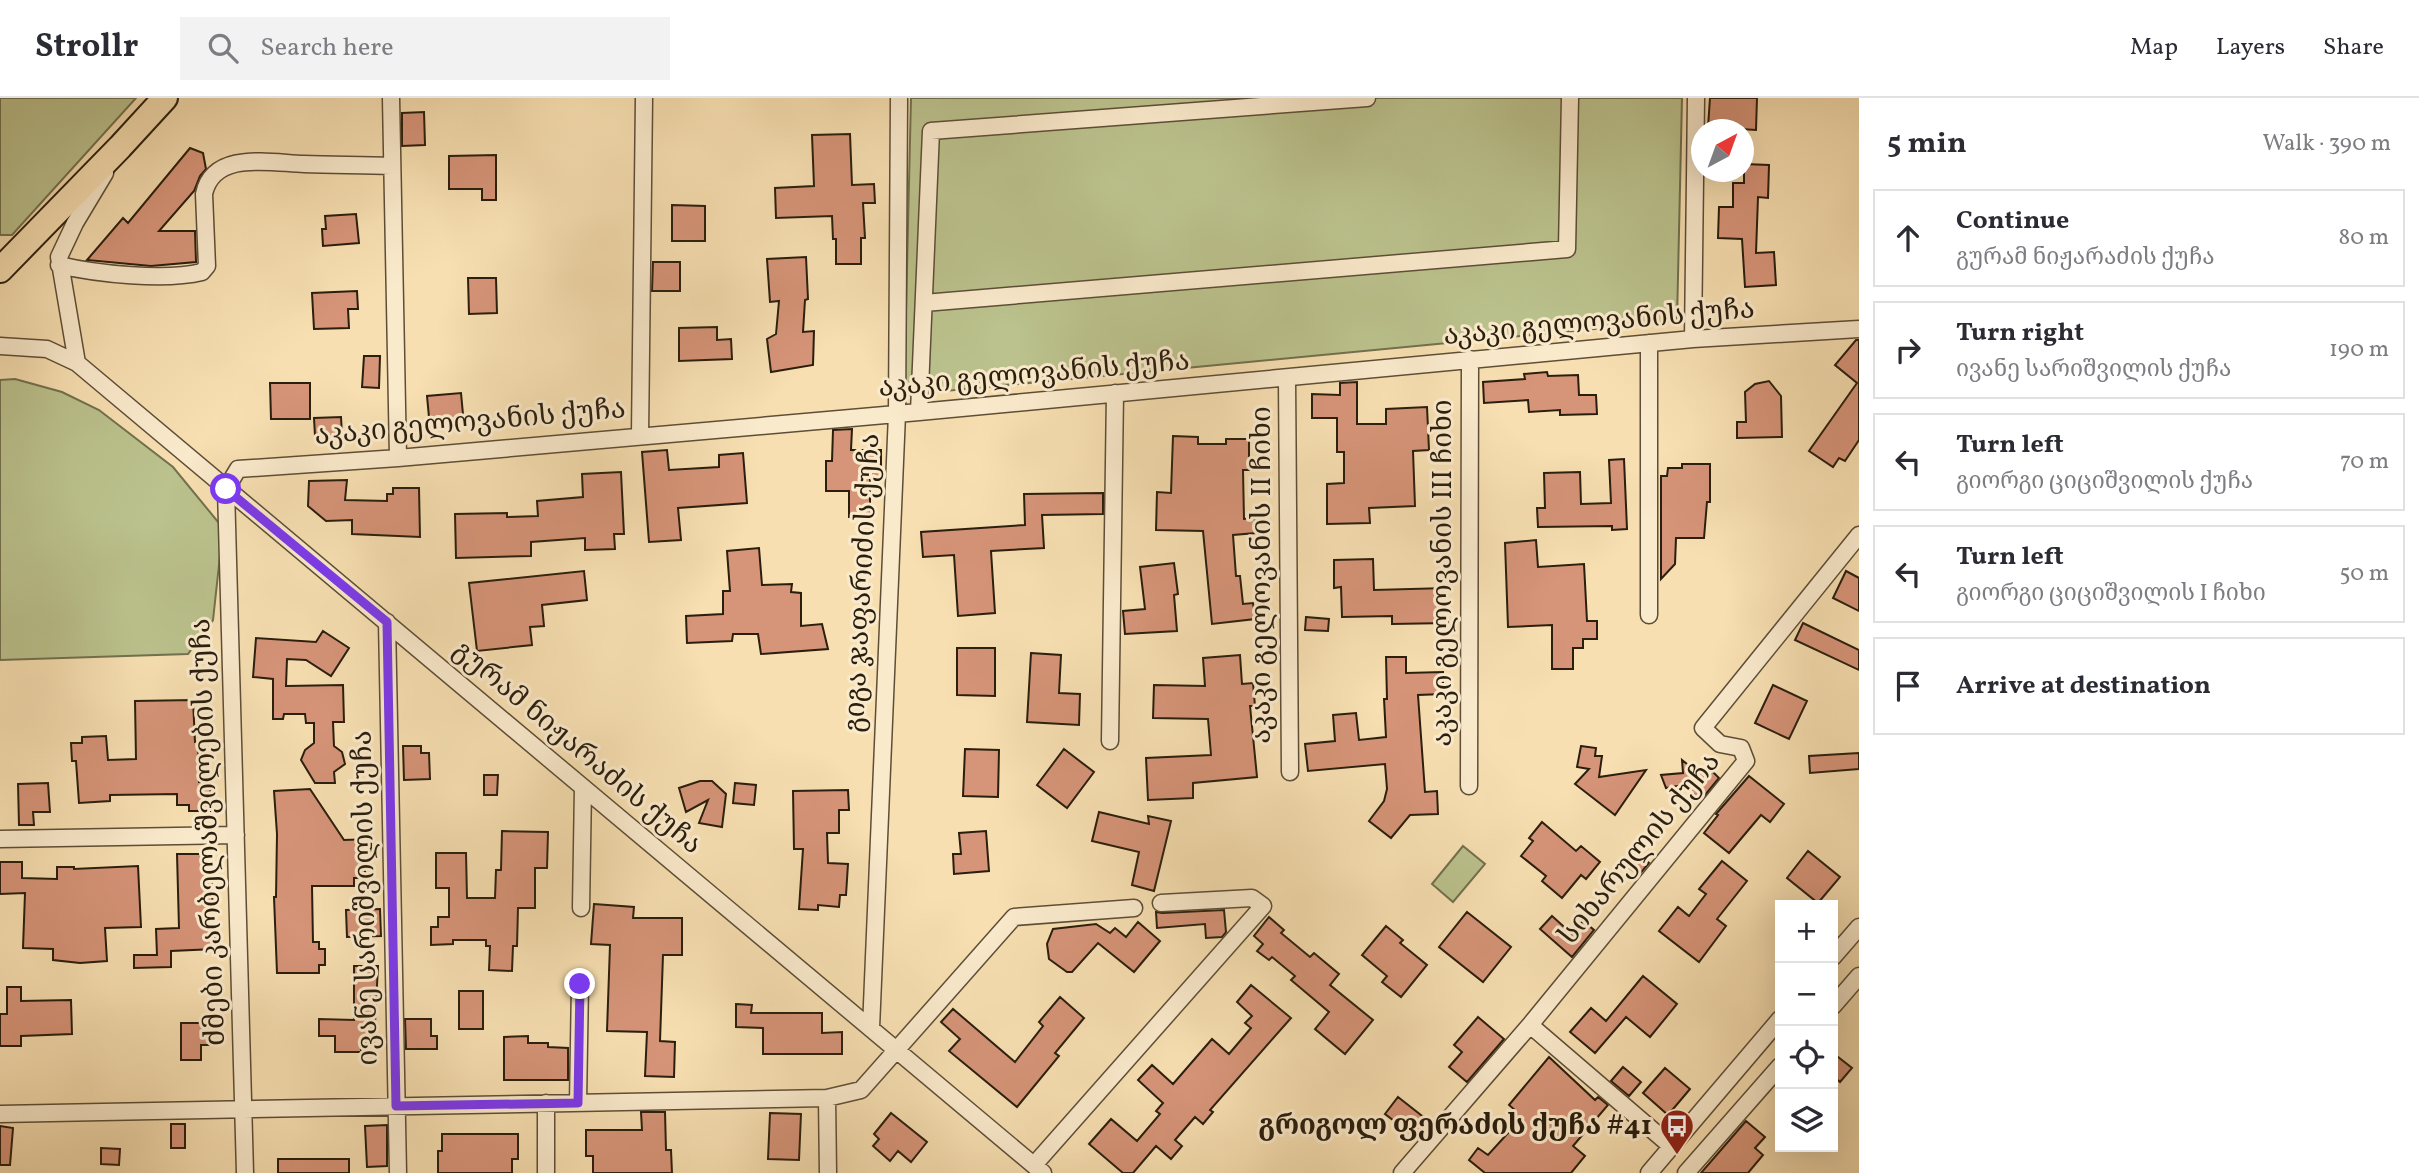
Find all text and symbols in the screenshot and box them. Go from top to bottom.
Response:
search box [180,17,670,80]
text: Strollr [35,25,138,71]
icon: search [204,29,242,67]
text: Search here [260,30,394,66]
text: Map [2130,31,2178,65]
text: Layers [2216,31,2285,65]
text: Share [2323,31,2384,65]
north arrow [1691,119,1754,182]
text: 5 min [1887,123,1967,165]
text: Walk · 390 m [2262,128,2391,160]
text: Continue [1956,203,2069,239]
icon: ahead [1889,219,1927,257]
text: 80 m [2339,222,2389,254]
text: გურამ ნიჟარაძის ქუჩა [1956,242,2215,274]
street label: აკაკი გელოვანის ქუჩა [1442,290,1756,356]
text: Turn right [1956,315,2084,351]
icon: right [1889,331,1927,369]
text: 190 m [2329,334,2389,366]
street label: აკაკი გელოვანის ქუჩა [877,342,1191,408]
text: ივანე სარიშვილის ქუჩა [1956,354,2231,386]
street label: აკაკი გელოვანის ქუჩა [313,390,627,456]
street label: აკაკი გელოვანის III ჩიხი [1424,399,1463,747]
street label: აკაკი გელოვანის II ჩიხი [1243,406,1282,744]
text: Turn left [1956,427,2064,463]
street label: გიგა ჯაფარიძის ქუჩა [836,432,890,734]
icon: left [1889,443,1927,481]
text: 70 m [2340,446,2389,478]
text: გიორგი ციციშვილის ქუჩა [1956,466,2253,498]
route start [210,473,241,504]
text: Turn left [1956,539,2064,575]
icon: left [1889,555,1927,593]
text: 50 m [2340,558,2389,590]
text: გიორგი ციციშვილის I ჩიხი [1956,578,2266,610]
street label: ძმები კარბელაშვილების ქუჩა [182,618,236,1046]
street label: გურამ ნიჟარაძის ქუჩა [444,632,710,864]
icon: arrive [1889,667,1927,705]
text: Arrive at destination [1956,668,2211,704]
street label: ივანე სარიშვილის ქუჩა [344,730,388,1066]
street label: სიხარულის ქუჩა [1550,744,1730,954]
map controls [1775,900,1838,1152]
button: + [1775,900,1838,963]
button: − [1775,963,1838,1026]
route end [564,968,595,999]
button: locate [1775,1026,1838,1089]
button: layers [1775,1089,1838,1152]
place label: გრიგოლ ფერაძის ქუჩა #41 [1258,1107,1652,1146]
bus stop icon: გრიგოლ ფერაძის ქუჩა #41 [1658,1107,1696,1156]

